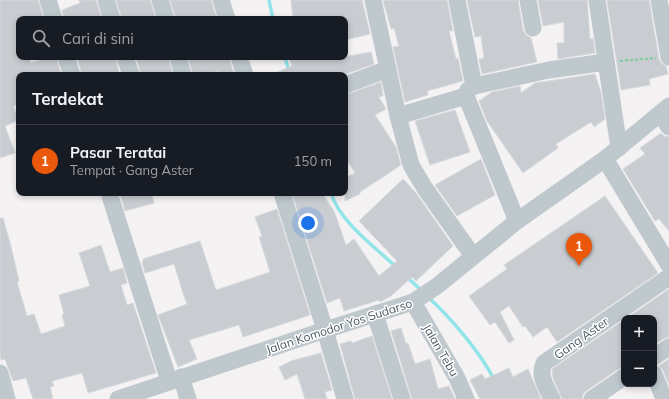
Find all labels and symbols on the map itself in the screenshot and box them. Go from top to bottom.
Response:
your location [298,213,318,233]
pin: 1 [566,233,592,266]
street label: Jalan Komodor Yos Sudarso [264,295,414,357]
street label: Gang Aster [551,313,612,362]
street label: Jalan Tebu [420,321,462,379]

